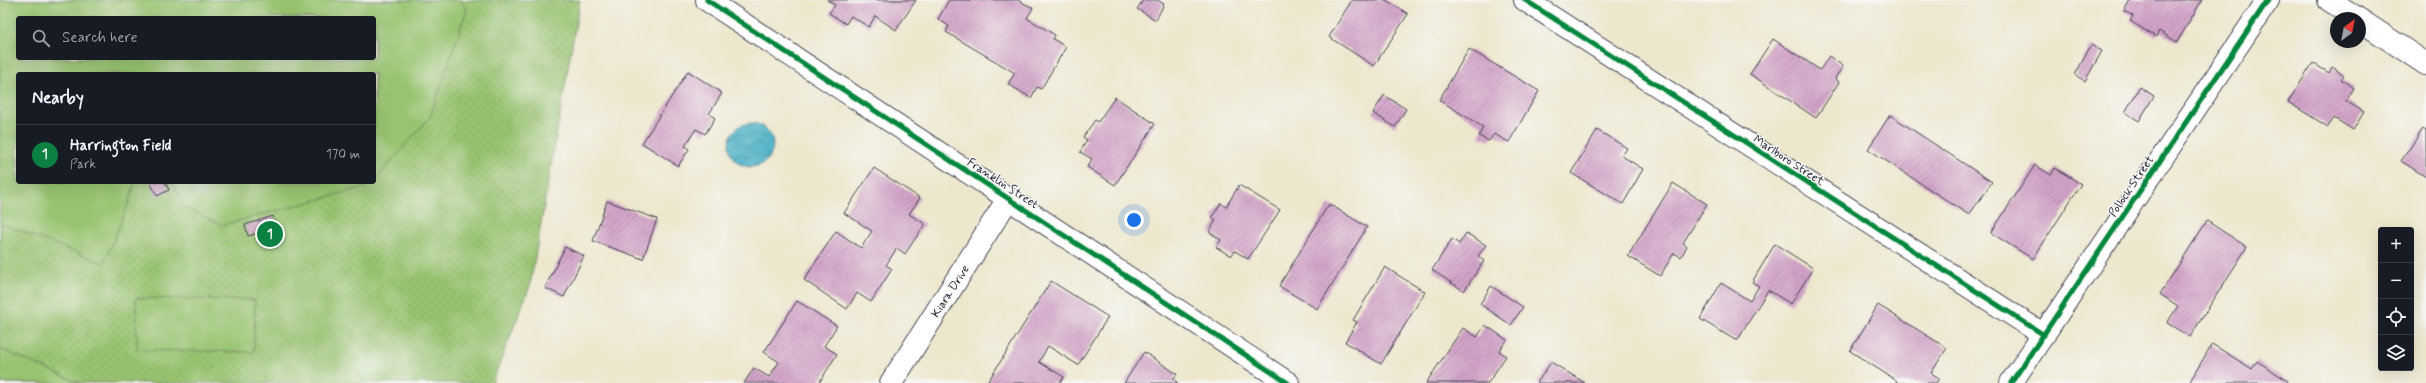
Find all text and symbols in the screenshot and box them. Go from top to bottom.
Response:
north arrow [2330,12,2366,48]
search box [16,16,376,60]
icon: search [30,27,52,49]
text: Search here [62,28,138,48]
text: Nearby [32,87,84,109]
street label: Marlboro Street [1750,132,1827,190]
text: Harrington Field [70,136,171,156]
text: 1 [42,146,48,163]
text: 170 m [326,146,360,163]
street label: Pollock Street [2105,153,2158,220]
street label: Franklin Street [964,155,1042,213]
text: Park [70,156,96,173]
your location [1124,210,1144,230]
pin: 1 [257,219,283,249]
map controls [2378,227,2414,371]
button: + [2378,227,2414,263]
street label: Kiara Drive [928,262,974,321]
button: − [2378,263,2414,299]
button: locate [2378,299,2414,335]
button: layers [2378,335,2414,371]

